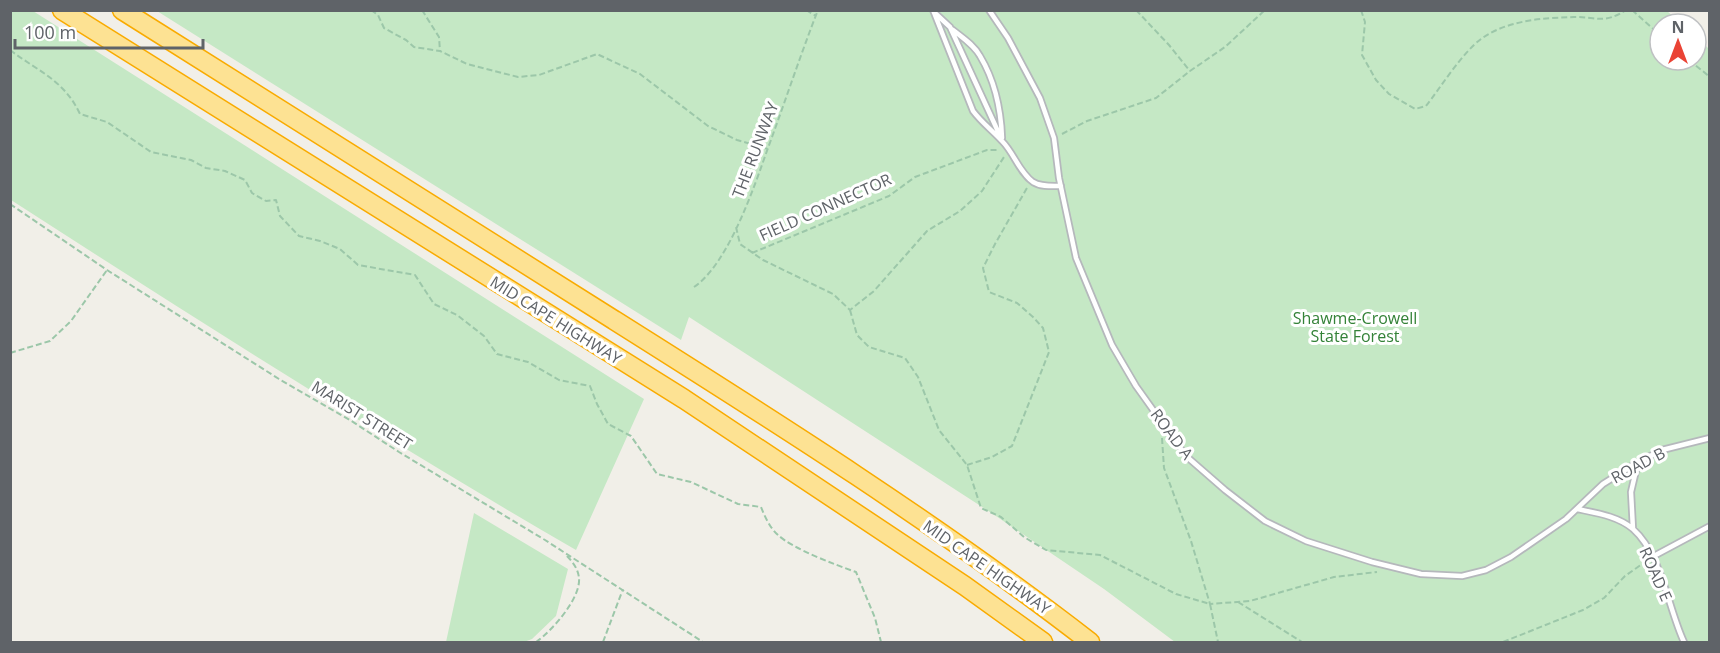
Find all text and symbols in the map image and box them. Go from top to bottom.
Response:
scale bar [15,12,202,50]
north arrow [1648,12,1708,72]
text: N [1671,16,1685,38]
text: 100 m [24,20,76,44]
street label: THE RUNWAY [727,99,783,201]
street label: FIELD CONNECTOR [755,168,895,246]
street label: MID CAPE HIGHWAY [486,271,626,369]
park label: Shawme-Crowell State Forest [1293,307,1417,347]
street label: MARIST STREET [308,375,417,455]
street label: ROAD A [1146,404,1199,465]
street label: ROAD B [1607,442,1669,488]
street label: MID CAPE HIGHWAY [919,515,1055,619]
street label: ROAD E [1634,543,1678,605]

